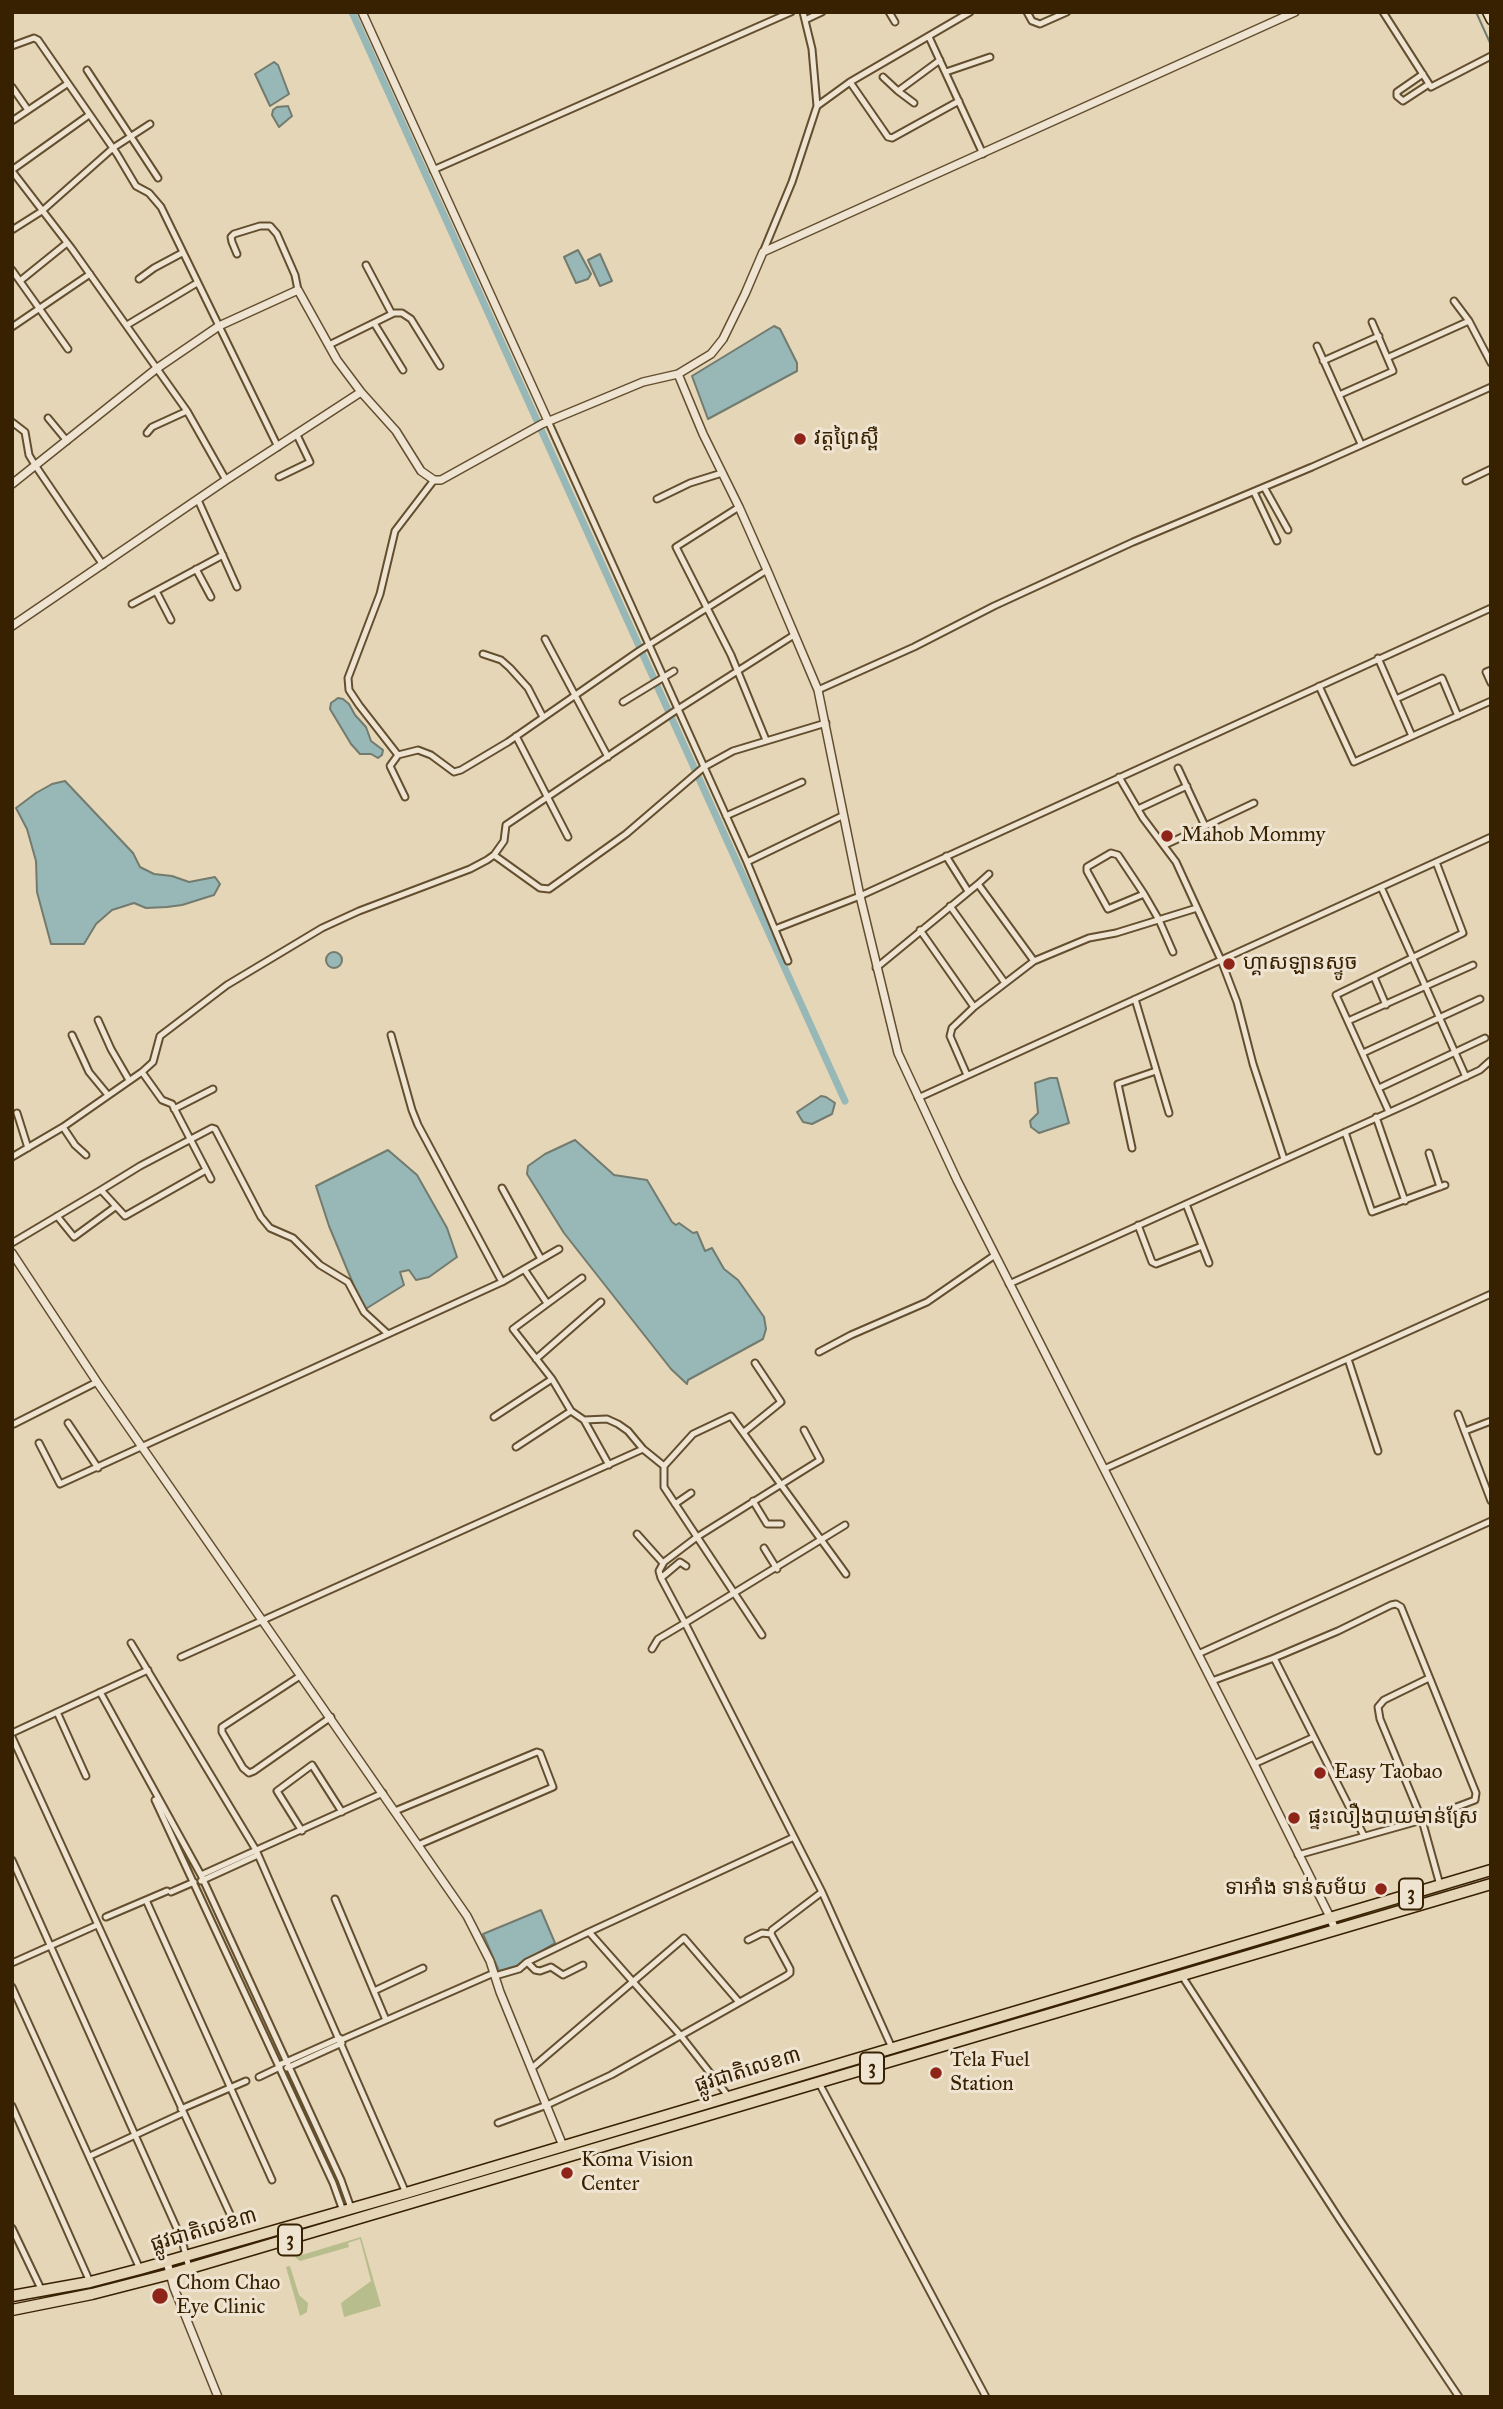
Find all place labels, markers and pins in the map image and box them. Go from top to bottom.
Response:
place label: វត្តព្រៃស្ពឺ [814,426,879,452]
marker: វត្តព្រៃស្ពឺ [792,431,808,447]
place label: Mahob Mommy [1181,823,1325,849]
marker: Mahob Mommy [1159,828,1175,844]
place label: ហ្គាសឡានស្ទូច [1243,951,1358,977]
marker: ហ្គាសឡានស្ទូច [1221,956,1237,972]
place label: Easy Taobao [1334,1760,1442,1786]
marker: Easy Taobao [1312,1765,1328,1781]
place label: ផ្ទះលឿងបាយមាន់ស្រែ [1308,1805,1478,1831]
marker: ផ្ទះលឿងបាយមាន់ស្រែ [1286,1810,1302,1826]
place label: ទាអាំង ទាន់សម័យ [1225,1876,1367,1902]
marker: ទាអាំង ទាន់សម័យ [1373,1881,1389,1897]
place label: Tela Fuel Station [950,2048,1030,2098]
marker: Tela Fuel Station [928,2065,944,2081]
place label: Koma Vision Center [581,2148,693,2198]
marker: Koma Vision Center [559,2165,575,2181]
place label: Chom Chao Eye Clinic [176,2271,280,2321]
marker: Chom Chao Eye Clinic [150,2286,170,2306]

